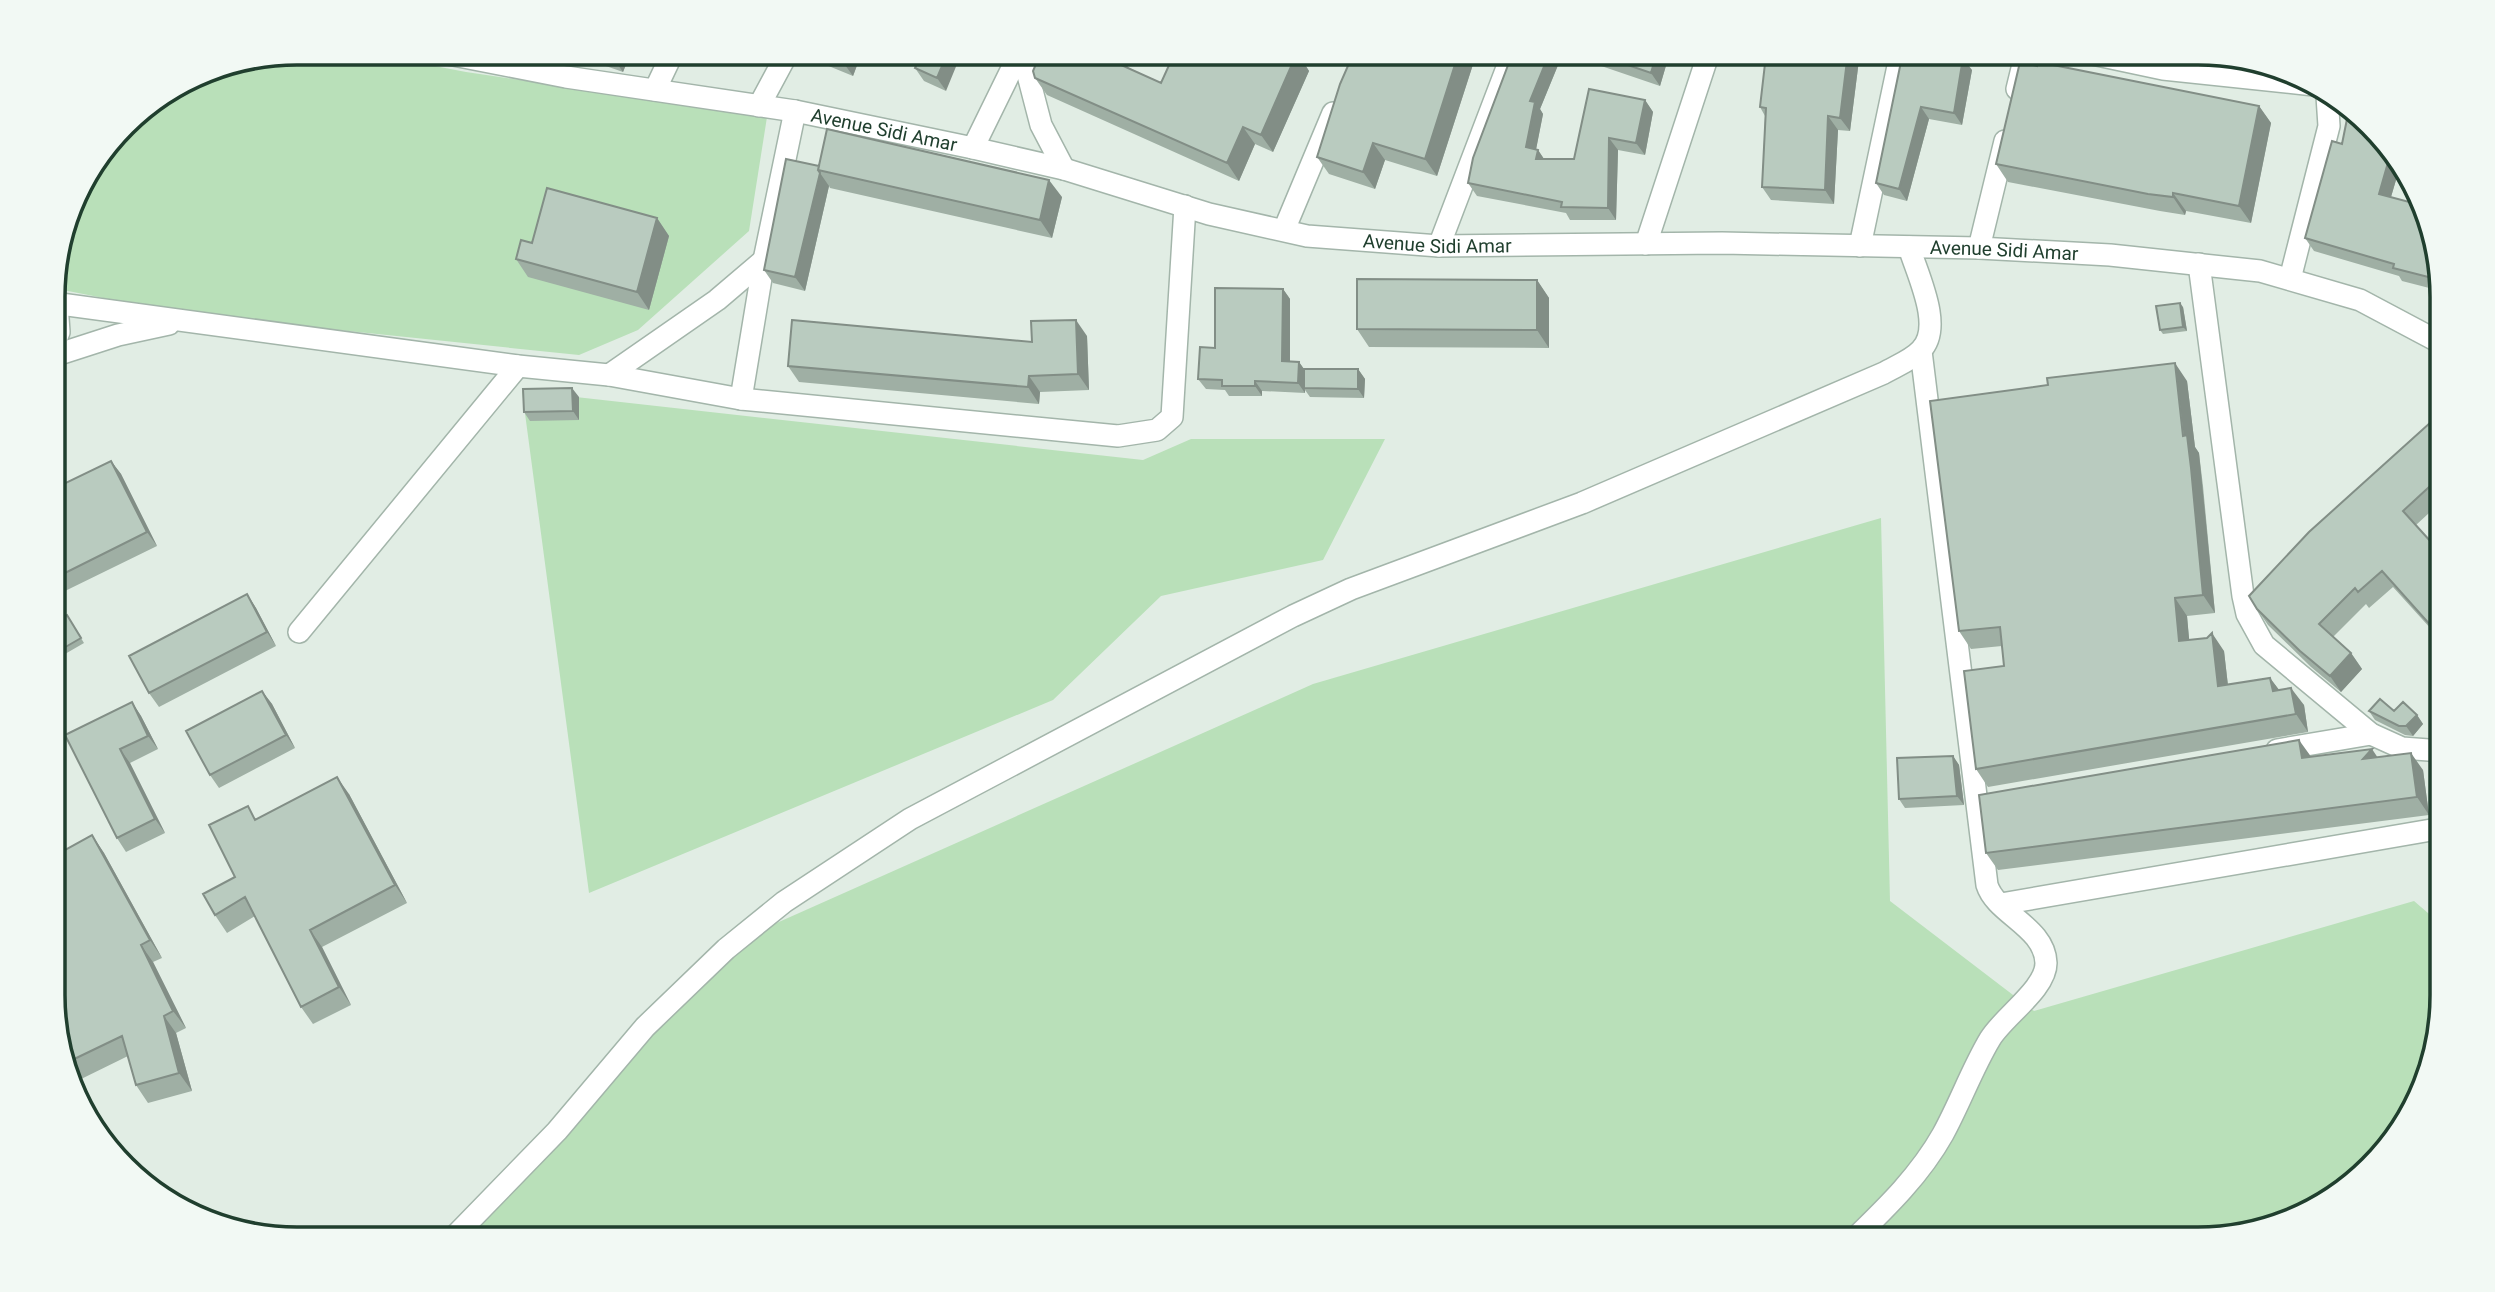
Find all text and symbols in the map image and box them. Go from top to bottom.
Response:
street label: Avenue Sidi Amar [809,103,960,156]
street label: Avenue Sidi Amar [1362,229,1512,258]
street label: Avenue Sidi Amar [1930,236,2080,265]

